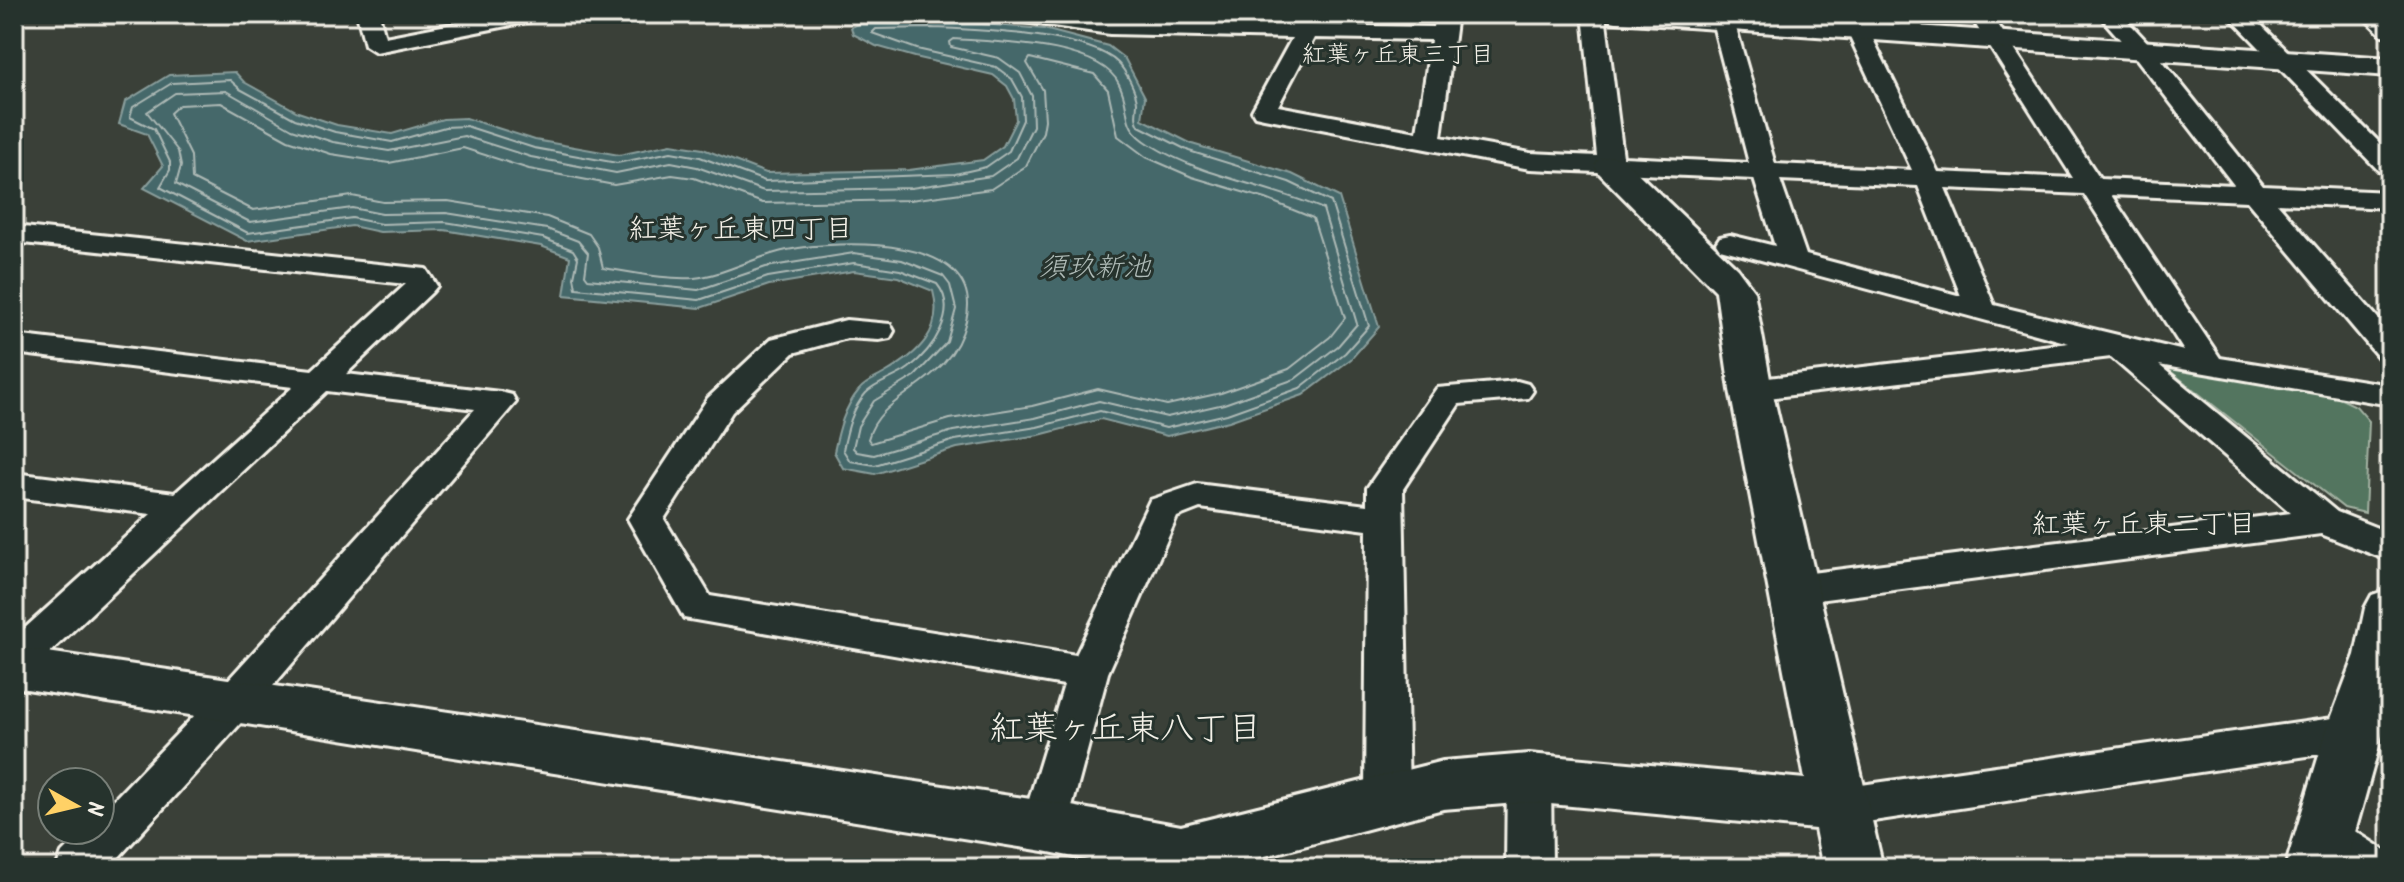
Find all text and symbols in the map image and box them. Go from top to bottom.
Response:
district label: 紅葉ヶ丘東三丁目 [1302,36,1494,75]
district label: 紅葉ヶ丘東四丁目 [629,208,853,253]
water label: 須玖新池 [1039,246,1152,291]
district label: 紅葉ヶ丘東二丁目 [2032,503,2256,548]
district label: 紅葉ヶ丘東八丁目 [990,703,1262,757]
north arrow [36,766,116,846]
text: N [75,799,112,818]

